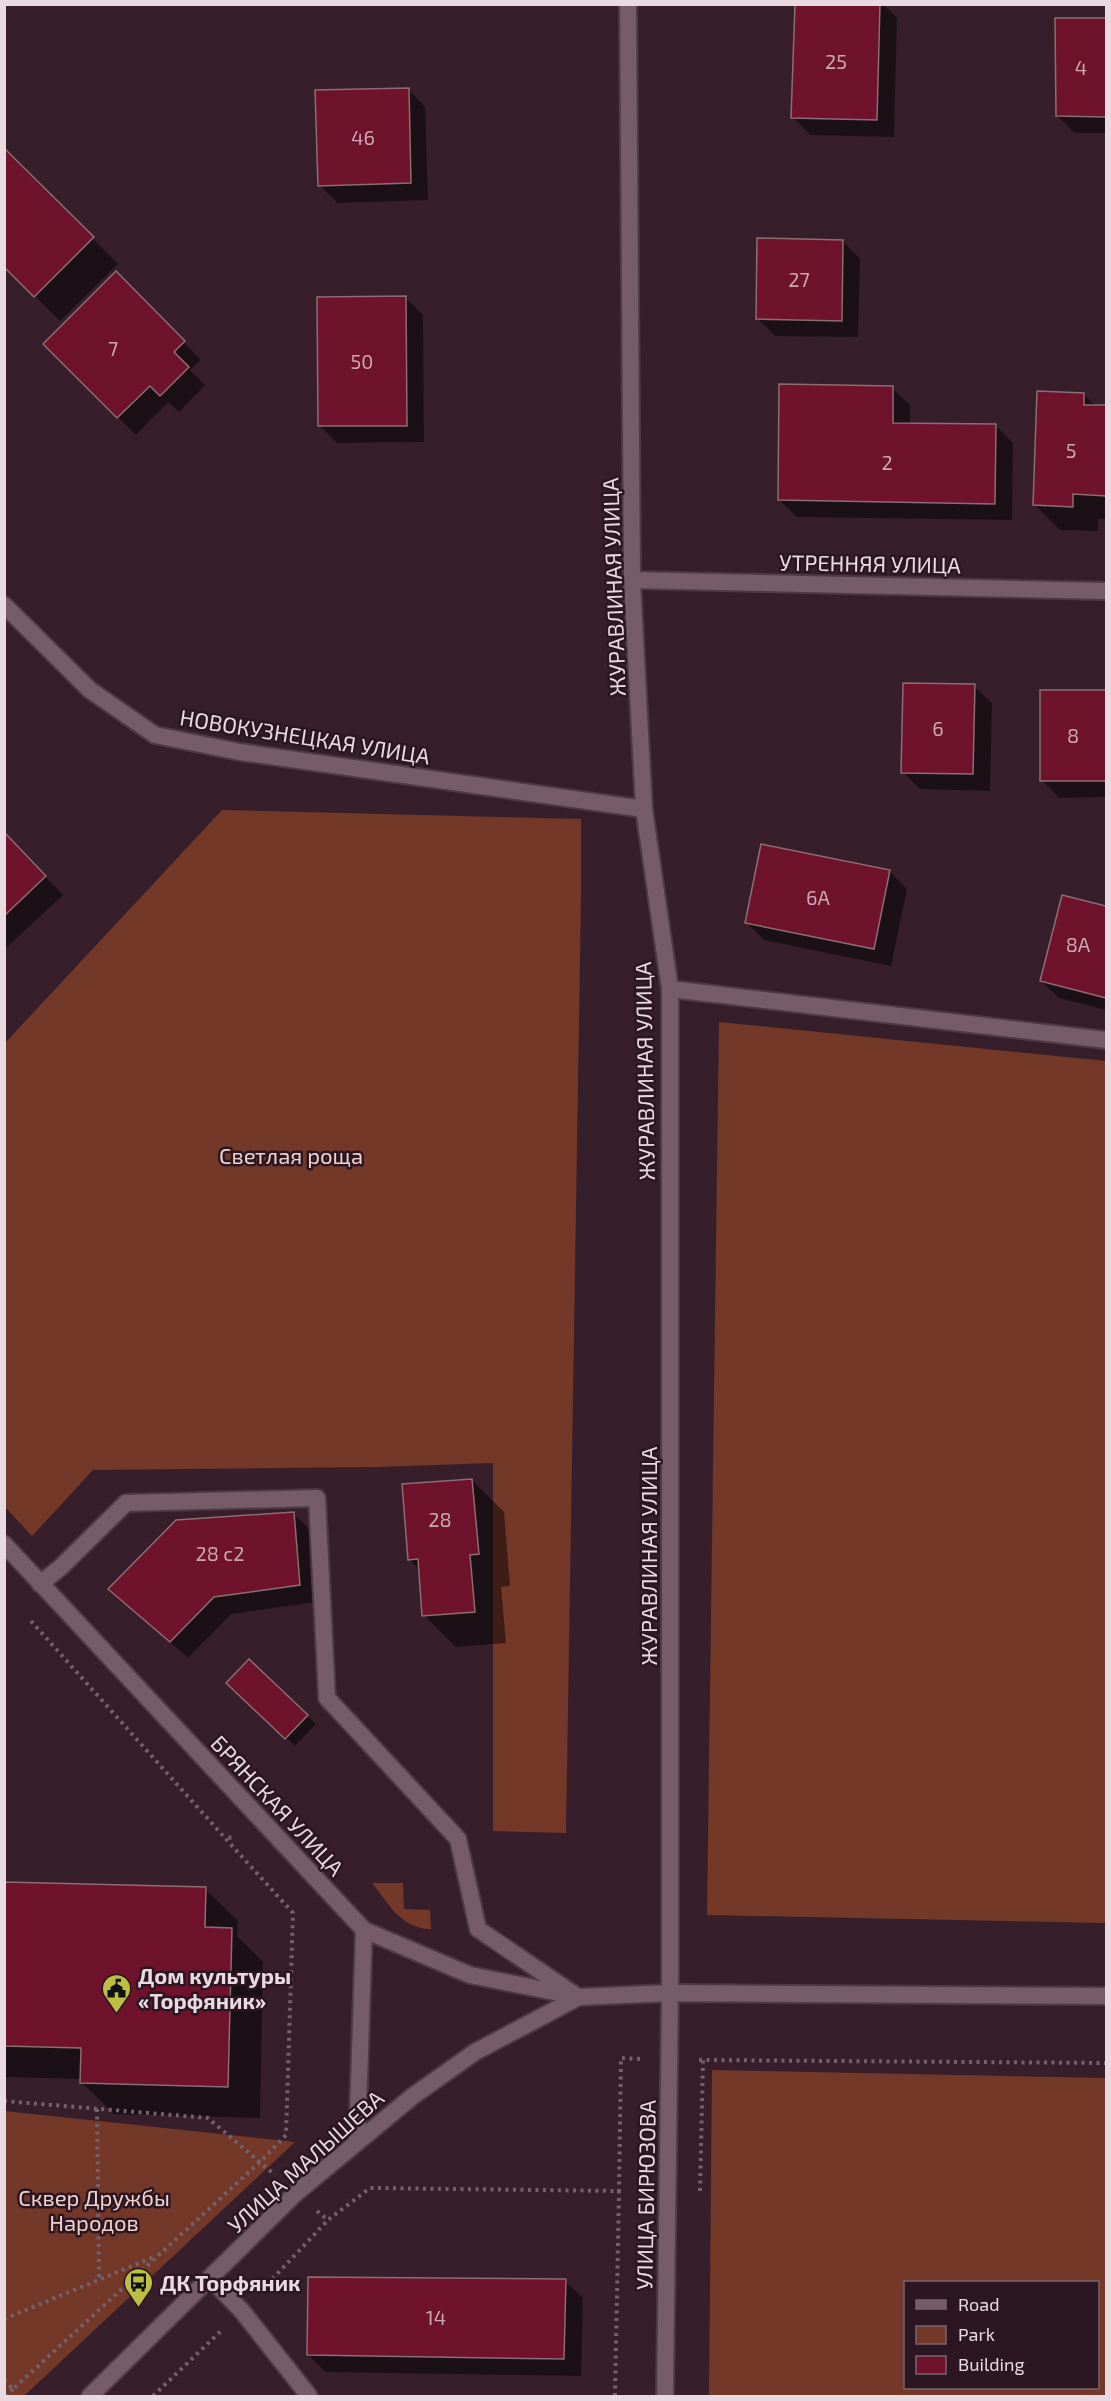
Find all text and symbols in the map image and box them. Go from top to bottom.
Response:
house number: 25 [825,49,847,73]
house number: 4 [1075,55,1087,79]
house number: 46 [351,125,375,149]
house number: 27 [788,267,810,291]
house number: 7 [108,336,118,360]
house number: 50 [351,349,373,373]
house number: 5 [1066,438,1076,462]
house number: 2 [881,450,893,474]
street label: ЖУРАВЛИНАЯ УЛИЦА [596,477,630,697]
street label: УТРЕННЯЯ УЛИЦА [779,548,961,578]
street label: НОВОКУЗНЕЦКАЯ УЛИЦА [178,703,432,769]
house number: 6 [932,716,944,740]
house number: 8 [1067,723,1079,747]
house number: 6А [806,885,830,909]
house number: 8А [1066,932,1091,956]
street label: ЖУРАВЛИНАЯ УЛИЦА [629,961,659,1181]
park label: Светлая роща [219,1142,363,1168]
street label: ЖУРАВЛИНАЯ УЛИЦА [635,1446,661,1665]
house number: 28 [428,1507,452,1531]
house number: 28 с2 [196,1541,244,1565]
street label: БРЯНСКАЯ УЛИЦА [206,1730,350,1881]
place label: Дом культуры «Торфяник» [138,1962,291,2013]
public building icon: Дом культуры «Торфяник» [101,1972,133,2014]
street label: УЛИЦА МАЛЫШЕВА [222,2084,389,2238]
street label: УЛИЦА БИРЮЗОВА [630,2099,660,2290]
park label: Сквер Дружбы Народов [18,2184,170,2235]
bus stop icon: ДК Торфяник [123,2266,155,2308]
place label: ДК Торфяник [160,2269,301,2295]
legend [904,2281,1099,2389]
text: Road [958,2293,999,2315]
house number: 14 [426,2305,446,2329]
text: Park [958,2323,995,2345]
text: Building [958,2353,1025,2375]

